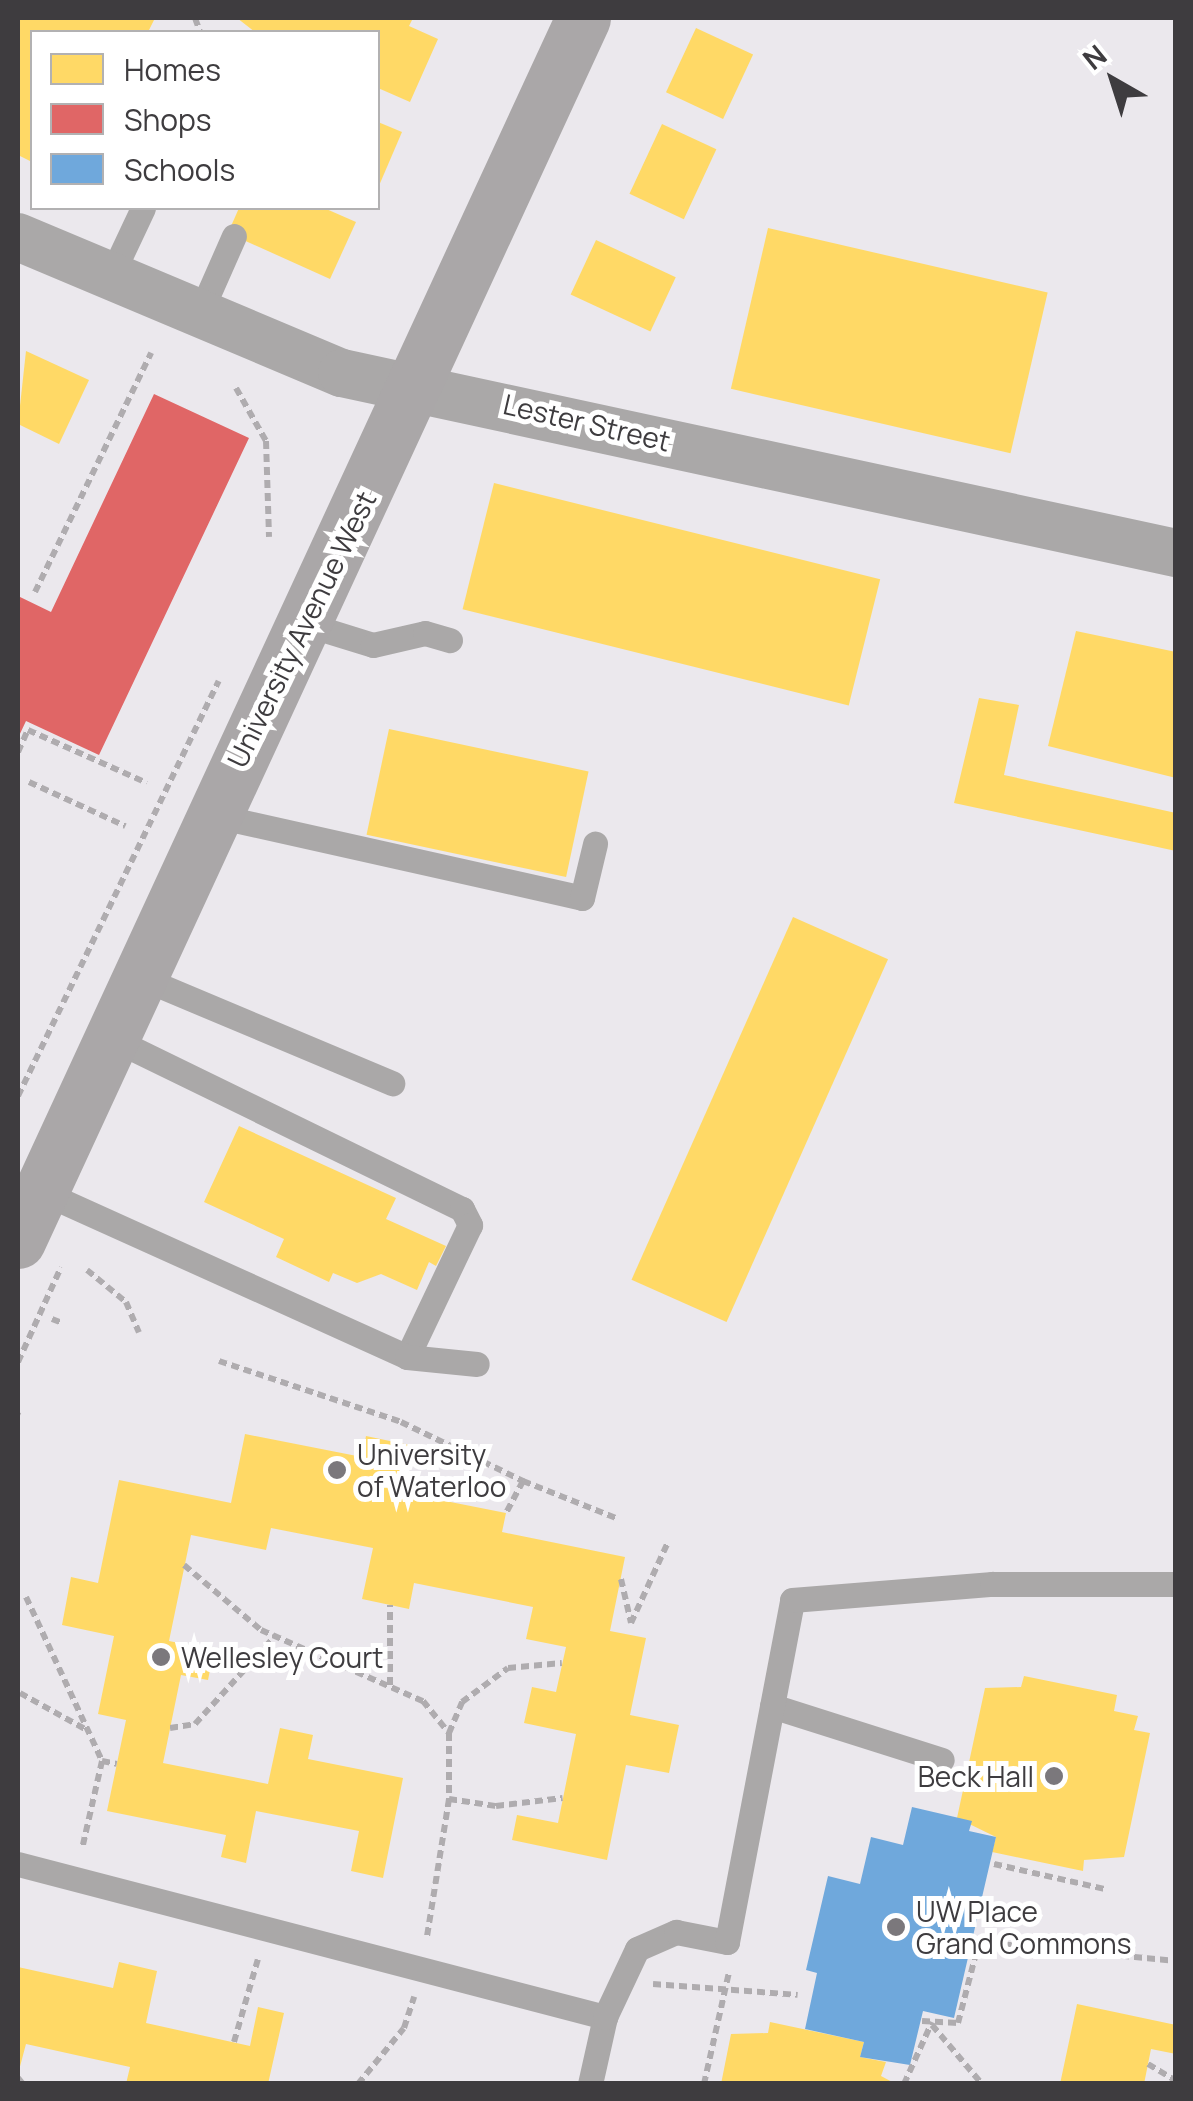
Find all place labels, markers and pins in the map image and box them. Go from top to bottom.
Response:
place label: University of Waterloo [357,1437,506,1503]
marker: University of Waterloo [326,1459,348,1481]
place label: Wellesley Court [181,1640,384,1674]
marker: Wellesley Court [150,1646,172,1668]
place label: Beck Hall [918,1759,1034,1793]
marker: Beck Hall [1043,1765,1065,1787]
place label: UW Place Grand Commons [916,1894,1131,1960]
marker: UW Place Grand Commons [885,1916,907,1938]

